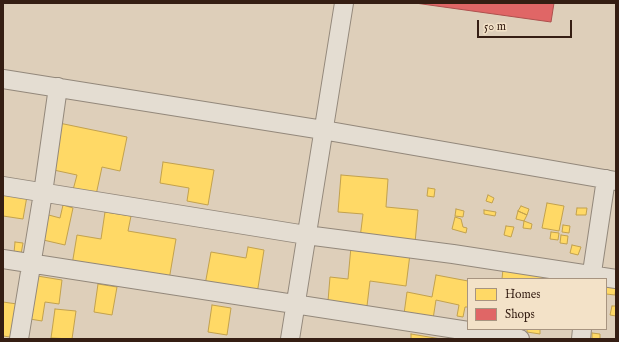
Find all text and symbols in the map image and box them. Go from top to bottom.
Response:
scale bar [479,12,574,38]
text: 50 m [484,19,506,34]
legend [467,278,607,330]
text: Homes [505,287,541,302]
text: Shops [505,307,535,322]

